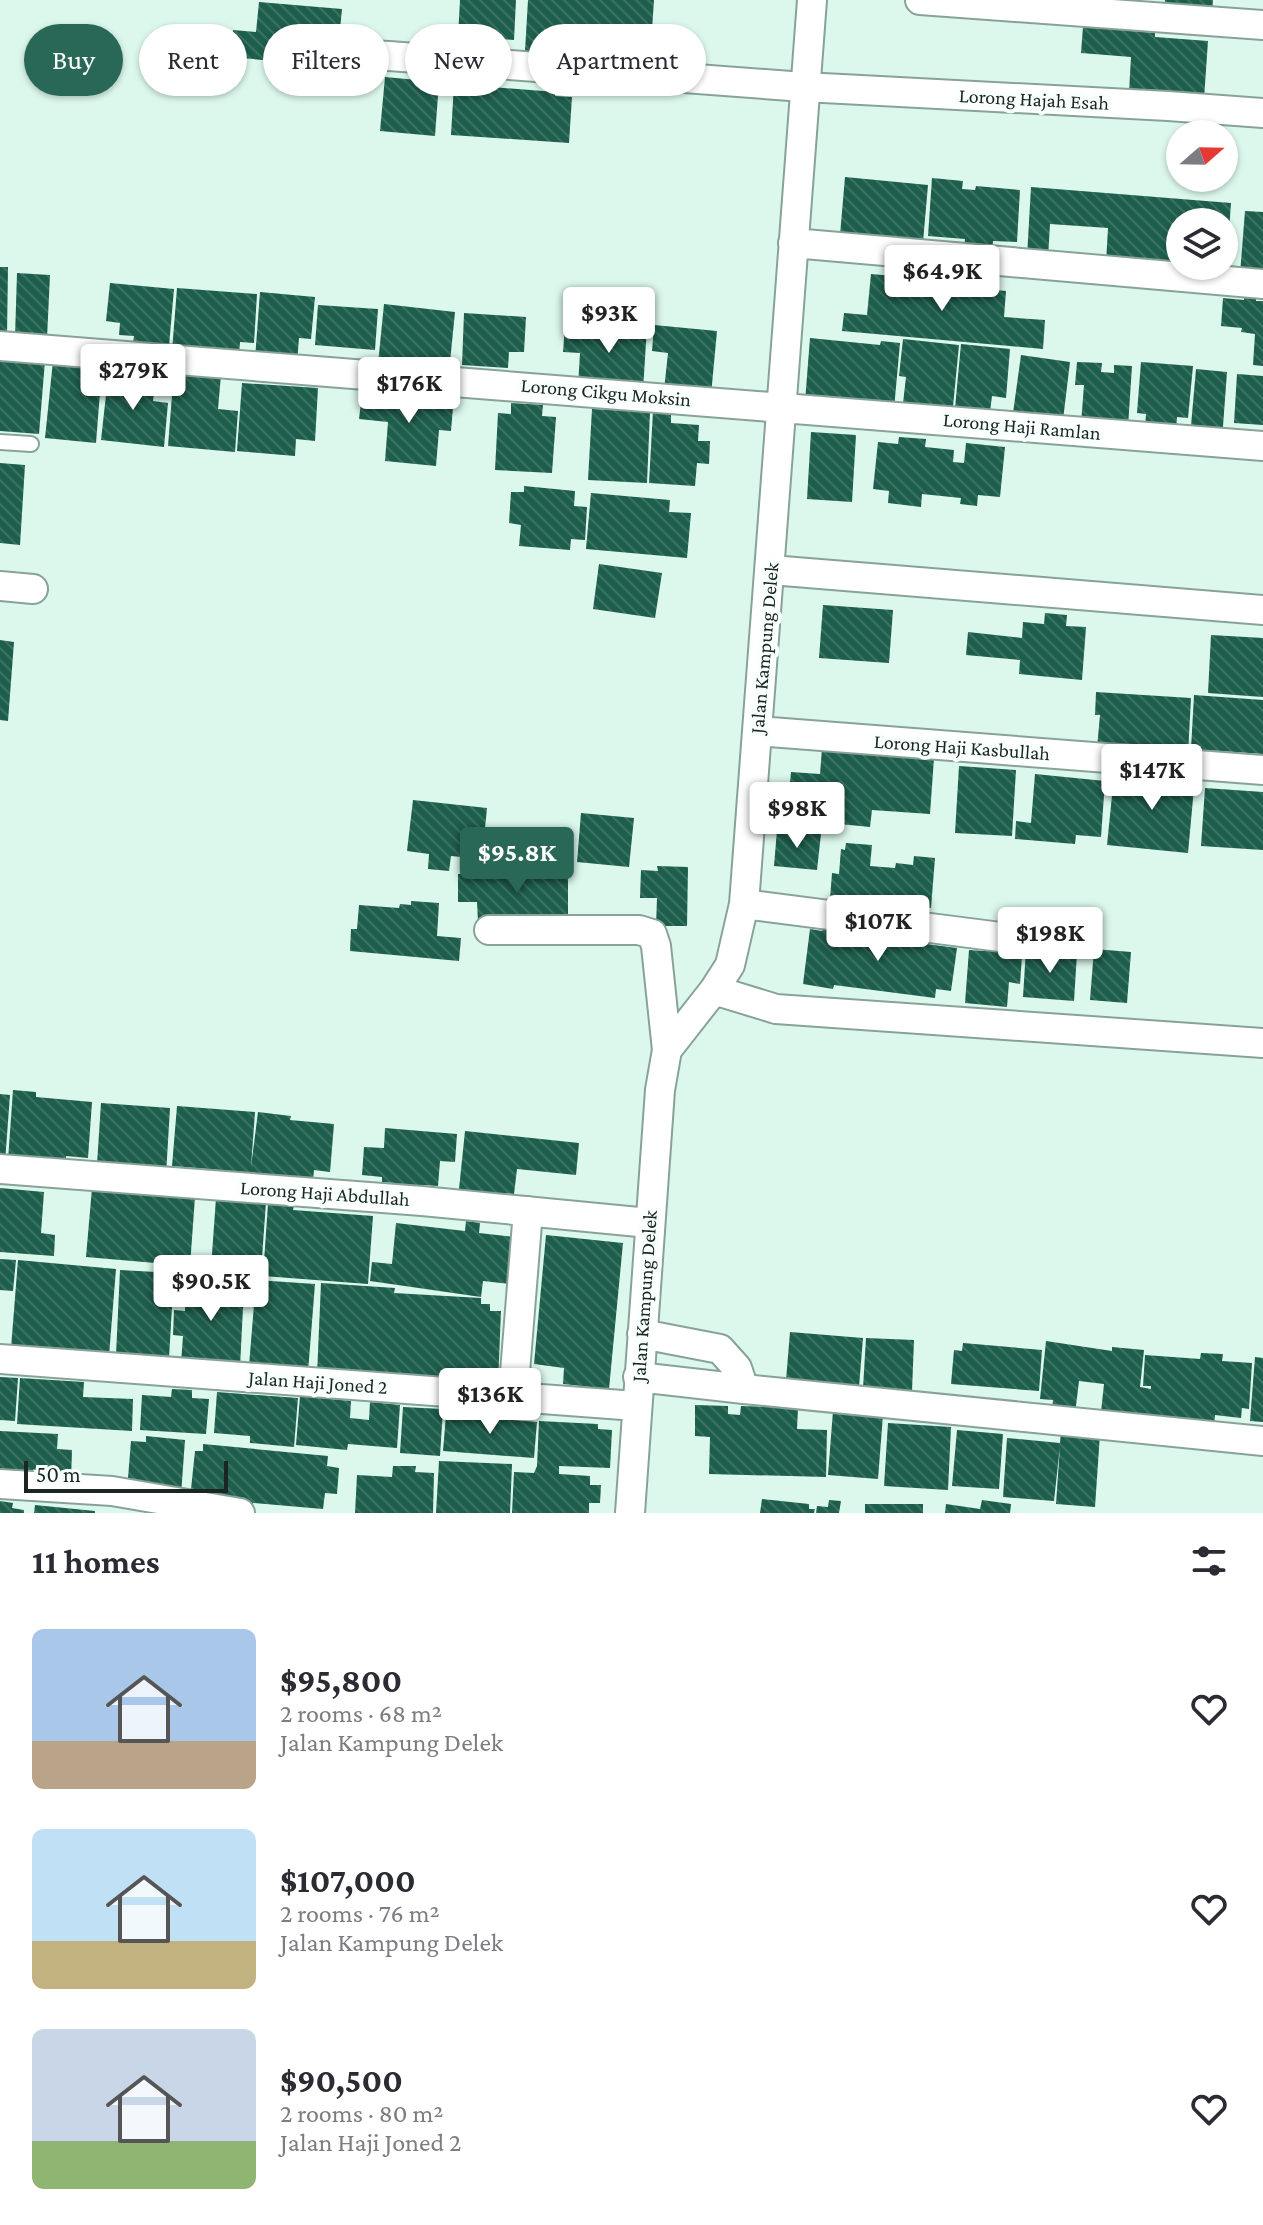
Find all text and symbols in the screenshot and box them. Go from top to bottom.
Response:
chip: Buy [24,24,123,96]
chip: Rent [139,24,247,96]
chip: Filters [263,24,389,96]
chip: New [405,24,512,96]
chip: Apartment [528,24,706,96]
street label: Lorong Hajah Esah [958,84,1110,115]
north arrow [1166,120,1238,192]
map controls [1166,120,1238,280]
button: layers [1166,208,1238,280]
pin: $64.9K [877,245,1007,313]
text: $64.9K [902,256,982,285]
pin: $93K [562,287,656,355]
text: $93K [581,298,637,327]
pin: $279K [77,344,189,412]
text: $279K [98,355,168,384]
pin: $176K [353,357,465,425]
text: $176K [376,368,442,397]
street label: Lorong Cikgu Moksin [520,374,692,411]
street label: Lorong Haji Ramlan [942,408,1102,445]
street label: Jalan Kampung Delek [745,561,783,737]
street label: Lorong Haji Kasbullah [873,730,1051,765]
pin: $147K [1096,744,1208,812]
text: $147K [1119,755,1185,784]
pin: $98K [750,782,844,850]
text: $98K [768,793,826,822]
pin: $95.8K [452,827,582,895]
text: $95.8K [478,838,556,867]
pin: $107K [822,895,934,963]
text: $107K [844,906,912,935]
pin: $198K [994,907,1106,975]
text: $198K [1016,918,1084,947]
street label: Lorong Haji Abdullah [239,1176,411,1211]
street label: Jalan Kampung Delek [627,1209,662,1385]
pin: $90.5K [146,1255,276,1323]
text: $90.5K [172,1266,250,1295]
street label: Jalan Haji Joned 2 [246,1366,388,1399]
pin: $136K [434,1368,546,1436]
text: $136K [457,1379,523,1408]
scale bar [24,1457,228,1493]
text: 50 m [36,1462,81,1487]
icon: filters [1187,1539,1231,1583]
text: 11 homes [32,1543,160,1580]
icon: home [96,1661,192,1757]
text: $95,800 [280,1662,402,1699]
icon: heart [1187,1687,1231,1731]
text: 2 rooms · 68 m² [280,1699,442,1728]
text: Jalan Kampung Delek [280,1728,503,1757]
icon: home [96,1861,192,1957]
text: $107,000 [280,1862,416,1899]
icon: heart [1187,1887,1231,1931]
text: 2 rooms · 76 m² [280,1899,440,1928]
text: Jalan Kampung Delek [280,1928,503,1957]
icon: home [96,2061,192,2157]
text: $90,500 [280,2062,403,2099]
icon: heart [1187,2087,1231,2131]
text: 2 rooms · 80 m² [280,2099,443,2128]
text: Jalan Haji Joned 2 [280,2128,461,2157]

